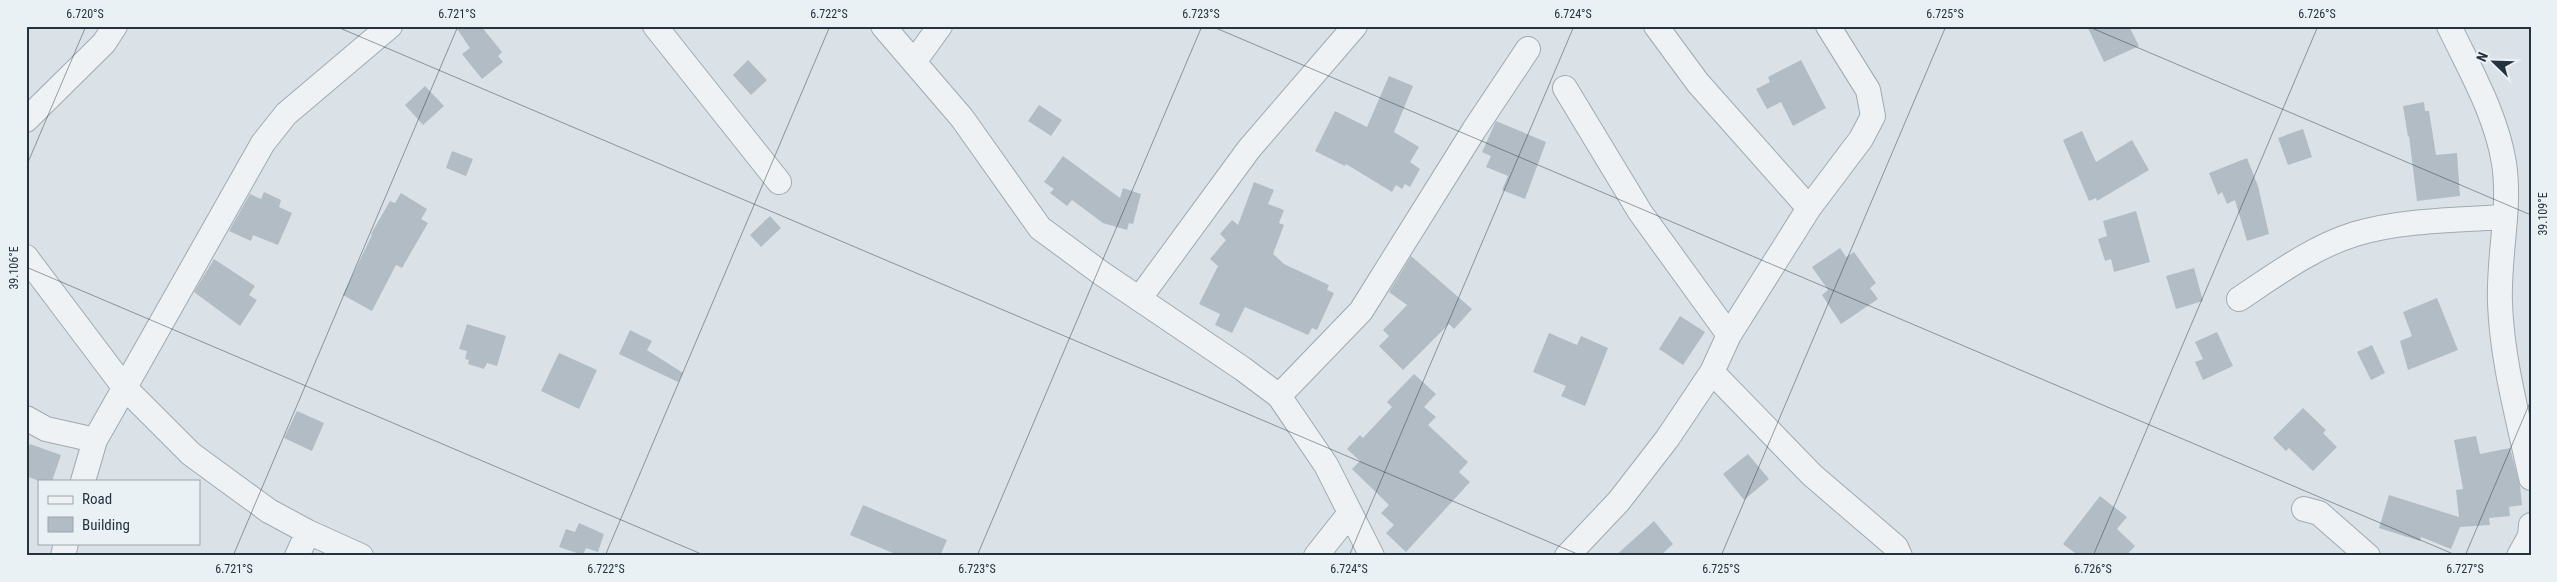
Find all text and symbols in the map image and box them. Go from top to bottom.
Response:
text: 6.720°S [66,7,104,21]
text: 6.721°S [438,7,476,21]
text: 6.722°S [810,7,848,21]
text: 6.723°S [1182,7,1220,21]
text: 6.724°S [1554,7,1592,21]
text: 6.725°S [1926,7,1964,21]
text: 6.726°S [2298,7,2336,21]
north arrow [2470,38,2520,88]
text: N [2473,50,2491,64]
text: 39.109°E [2536,192,2550,236]
text: 39.106°E [7,246,21,290]
legend [38,480,200,544]
text: Road [82,490,112,508]
text: Building [82,516,130,534]
text: 6.721°S [215,562,253,576]
text: 6.722°S [587,562,625,576]
text: 6.723°S [958,562,996,576]
text: 6.724°S [1330,562,1368,576]
text: 6.725°S [1702,562,1740,576]
text: 6.726°S [2074,562,2112,576]
text: 6.727°S [2446,562,2484,576]

